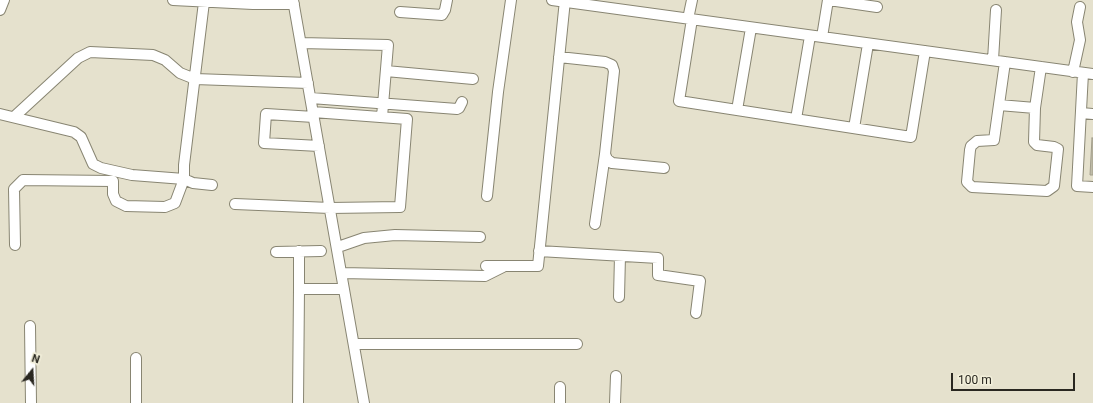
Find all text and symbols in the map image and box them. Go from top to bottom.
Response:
north arrow [12,351,52,391]
text: N [30,352,42,366]
scale bar [953,365,1077,391]
text: 100 m [958,373,992,387]

